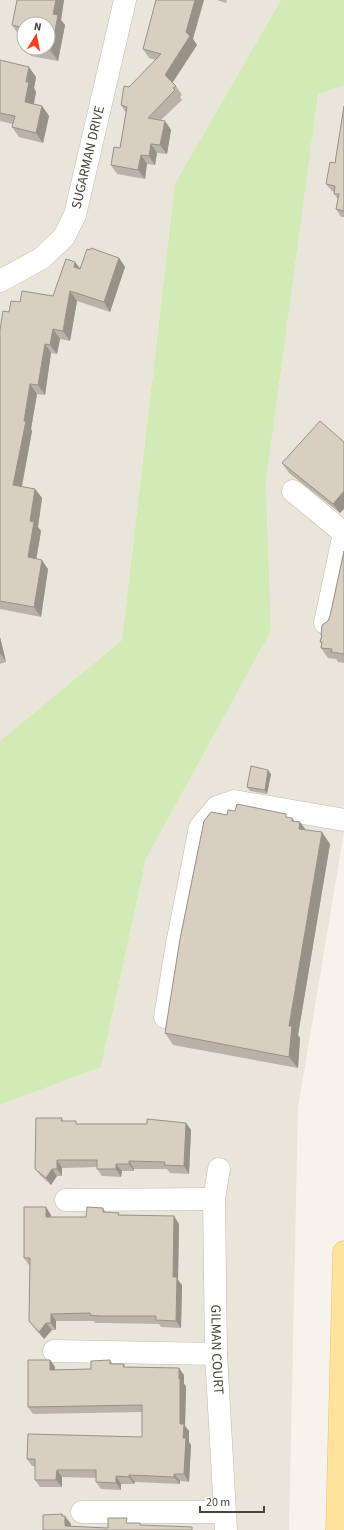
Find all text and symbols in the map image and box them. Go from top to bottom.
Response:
north arrow [16,16,56,56]
text: N [33,19,43,35]
street label: SUGARMAN DRIVE [67,104,110,211]
street label: GILMAN COURT [205,1304,228,1396]
scale bar [200,1488,264,1514]
text: 20 m [206,1494,230,1511]

